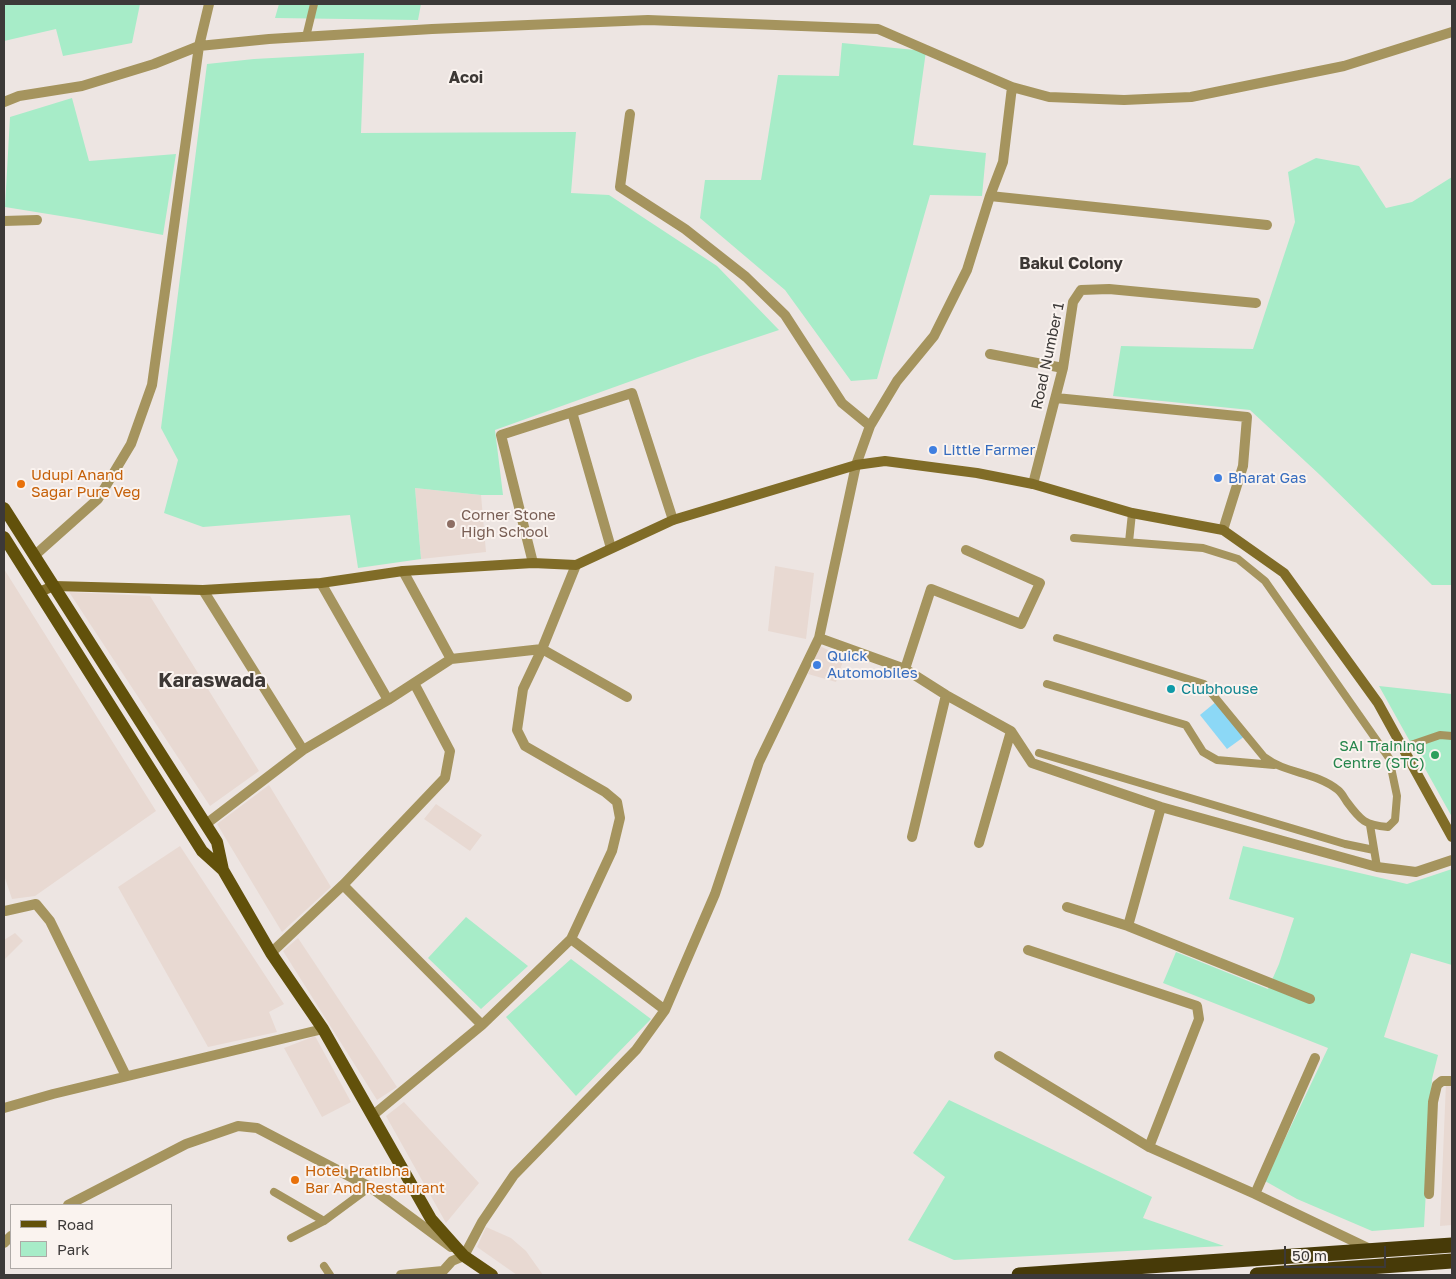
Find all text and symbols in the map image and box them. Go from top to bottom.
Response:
district label: Acoi [449,68,483,88]
district label: Bakul Colony [1019,254,1123,274]
street label: Road Number 1 [1028,301,1068,411]
place label: Little Farmer [943,441,1035,459]
marker: Little Farmer [927,444,939,456]
place label: Udupi Anand Sagar Pure Veg [31,466,140,501]
place label: Bharat Gas [1228,469,1307,487]
marker: Bharat Gas [1212,472,1224,484]
marker: Udupi Anand Sagar Pure Veg [15,478,27,490]
place label: Corner Stone High School [461,506,556,541]
marker: Corner Stone High School [445,518,457,530]
place label: Quick Automobiles [827,647,918,682]
marker: Quick Automobiles [811,659,823,671]
district label: Karaswada [158,669,266,693]
place label: Clubhouse [1181,680,1258,698]
marker: Clubhouse [1165,683,1177,695]
place label: SAI Training Centre (STC) [1333,737,1425,772]
marker: SAI Training Centre (STC) [1429,749,1441,761]
place label: Hotel Pratibha Bar And Restaurant [305,1162,445,1197]
marker: Hotel Pratibha Bar And Restaurant [289,1174,301,1186]
legend [10,1204,172,1269]
text: Road [57,1215,94,1233]
scale bar [1286,1236,1388,1268]
text: Park [57,1240,89,1258]
text: 50 m [1292,1246,1327,1264]

